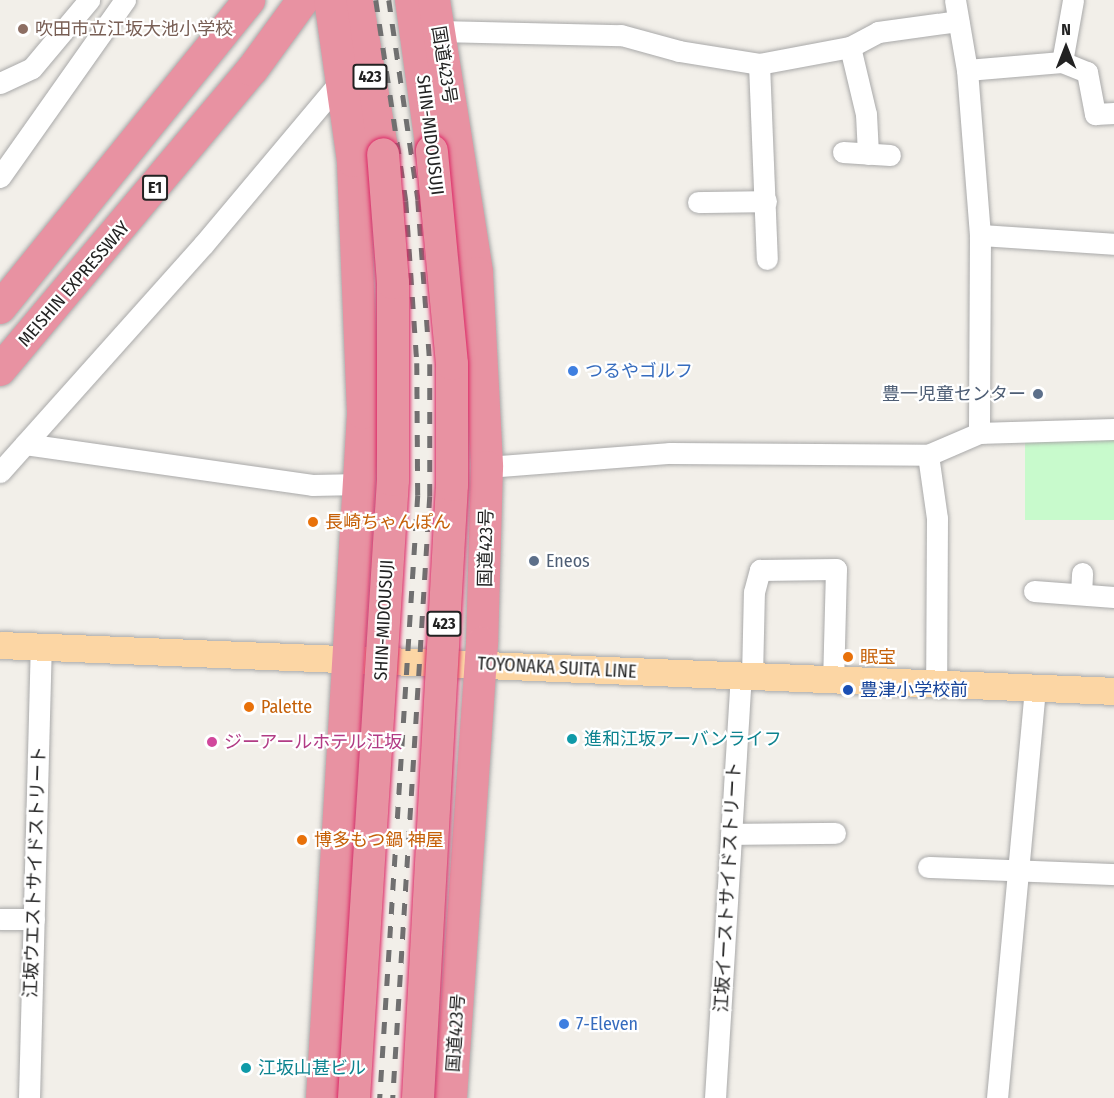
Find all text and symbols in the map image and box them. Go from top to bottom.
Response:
place label: 吹田市立江坂大池小学校 [35,18,233,40]
north arrow [1036,18,1096,78]
text: N [1061,20,1071,39]
marker: 吹田市立江坂大池小学校 [16,22,30,36]
street label: 国道423号 [427,25,461,105]
road number: 423 [352,64,388,90]
street label: SHIN-MIDOUSUJI [412,74,448,196]
road number: E1 [142,175,168,201]
street label: MEISHIN EXPRESSWAY [14,217,134,351]
place label: つるやゴルフ [585,360,693,382]
marker: つるやゴルフ [566,364,580,378]
place label: 豊一児童センター [882,383,1026,405]
marker: 豊一児童センター [1031,387,1045,401]
street label: 国道423号 [475,509,497,587]
place label: 長崎ちゃんぽん [325,511,451,533]
marker: 長崎ちゃんぽん [306,515,320,529]
place label: Eneos [546,550,590,572]
marker: Eneos [527,554,541,568]
street label: SHIN-MIDOUSUJI [370,559,398,681]
road number: 423 [426,611,462,637]
place label: 眠宝 [860,646,896,668]
marker: 眠宝 [841,650,855,664]
street label: TOYONAKA SUITA LINE [477,653,637,683]
place label: 豊津小学校前 [860,679,968,701]
marker: 豊津小学校前 [841,683,855,697]
place label: Palette [261,696,312,718]
marker: Palette [242,700,256,714]
place label: 進和江坂アーバンライフ [584,728,781,750]
place label: ジーアールホテル江坂 [224,731,403,753]
marker: 進和江坂アーバンライフ [565,732,579,746]
marker: ジーアールホテル江坂 [205,735,219,749]
street label: 江坂ウエストサイドストリート [20,746,50,998]
street label: 江坂イーストサイドストリート [711,761,745,1013]
place label: 博多もつ鍋 神屋 [314,829,444,851]
marker: 博多もつ鍋 神屋 [295,833,309,847]
street label: 国道423号 [442,993,470,1073]
place label: 7-Eleven [576,1013,638,1035]
marker: 7-Eleven [557,1017,571,1031]
place label: 江坂山甚ビル [258,1057,366,1079]
marker: 江坂山甚ビル [239,1061,253,1075]

